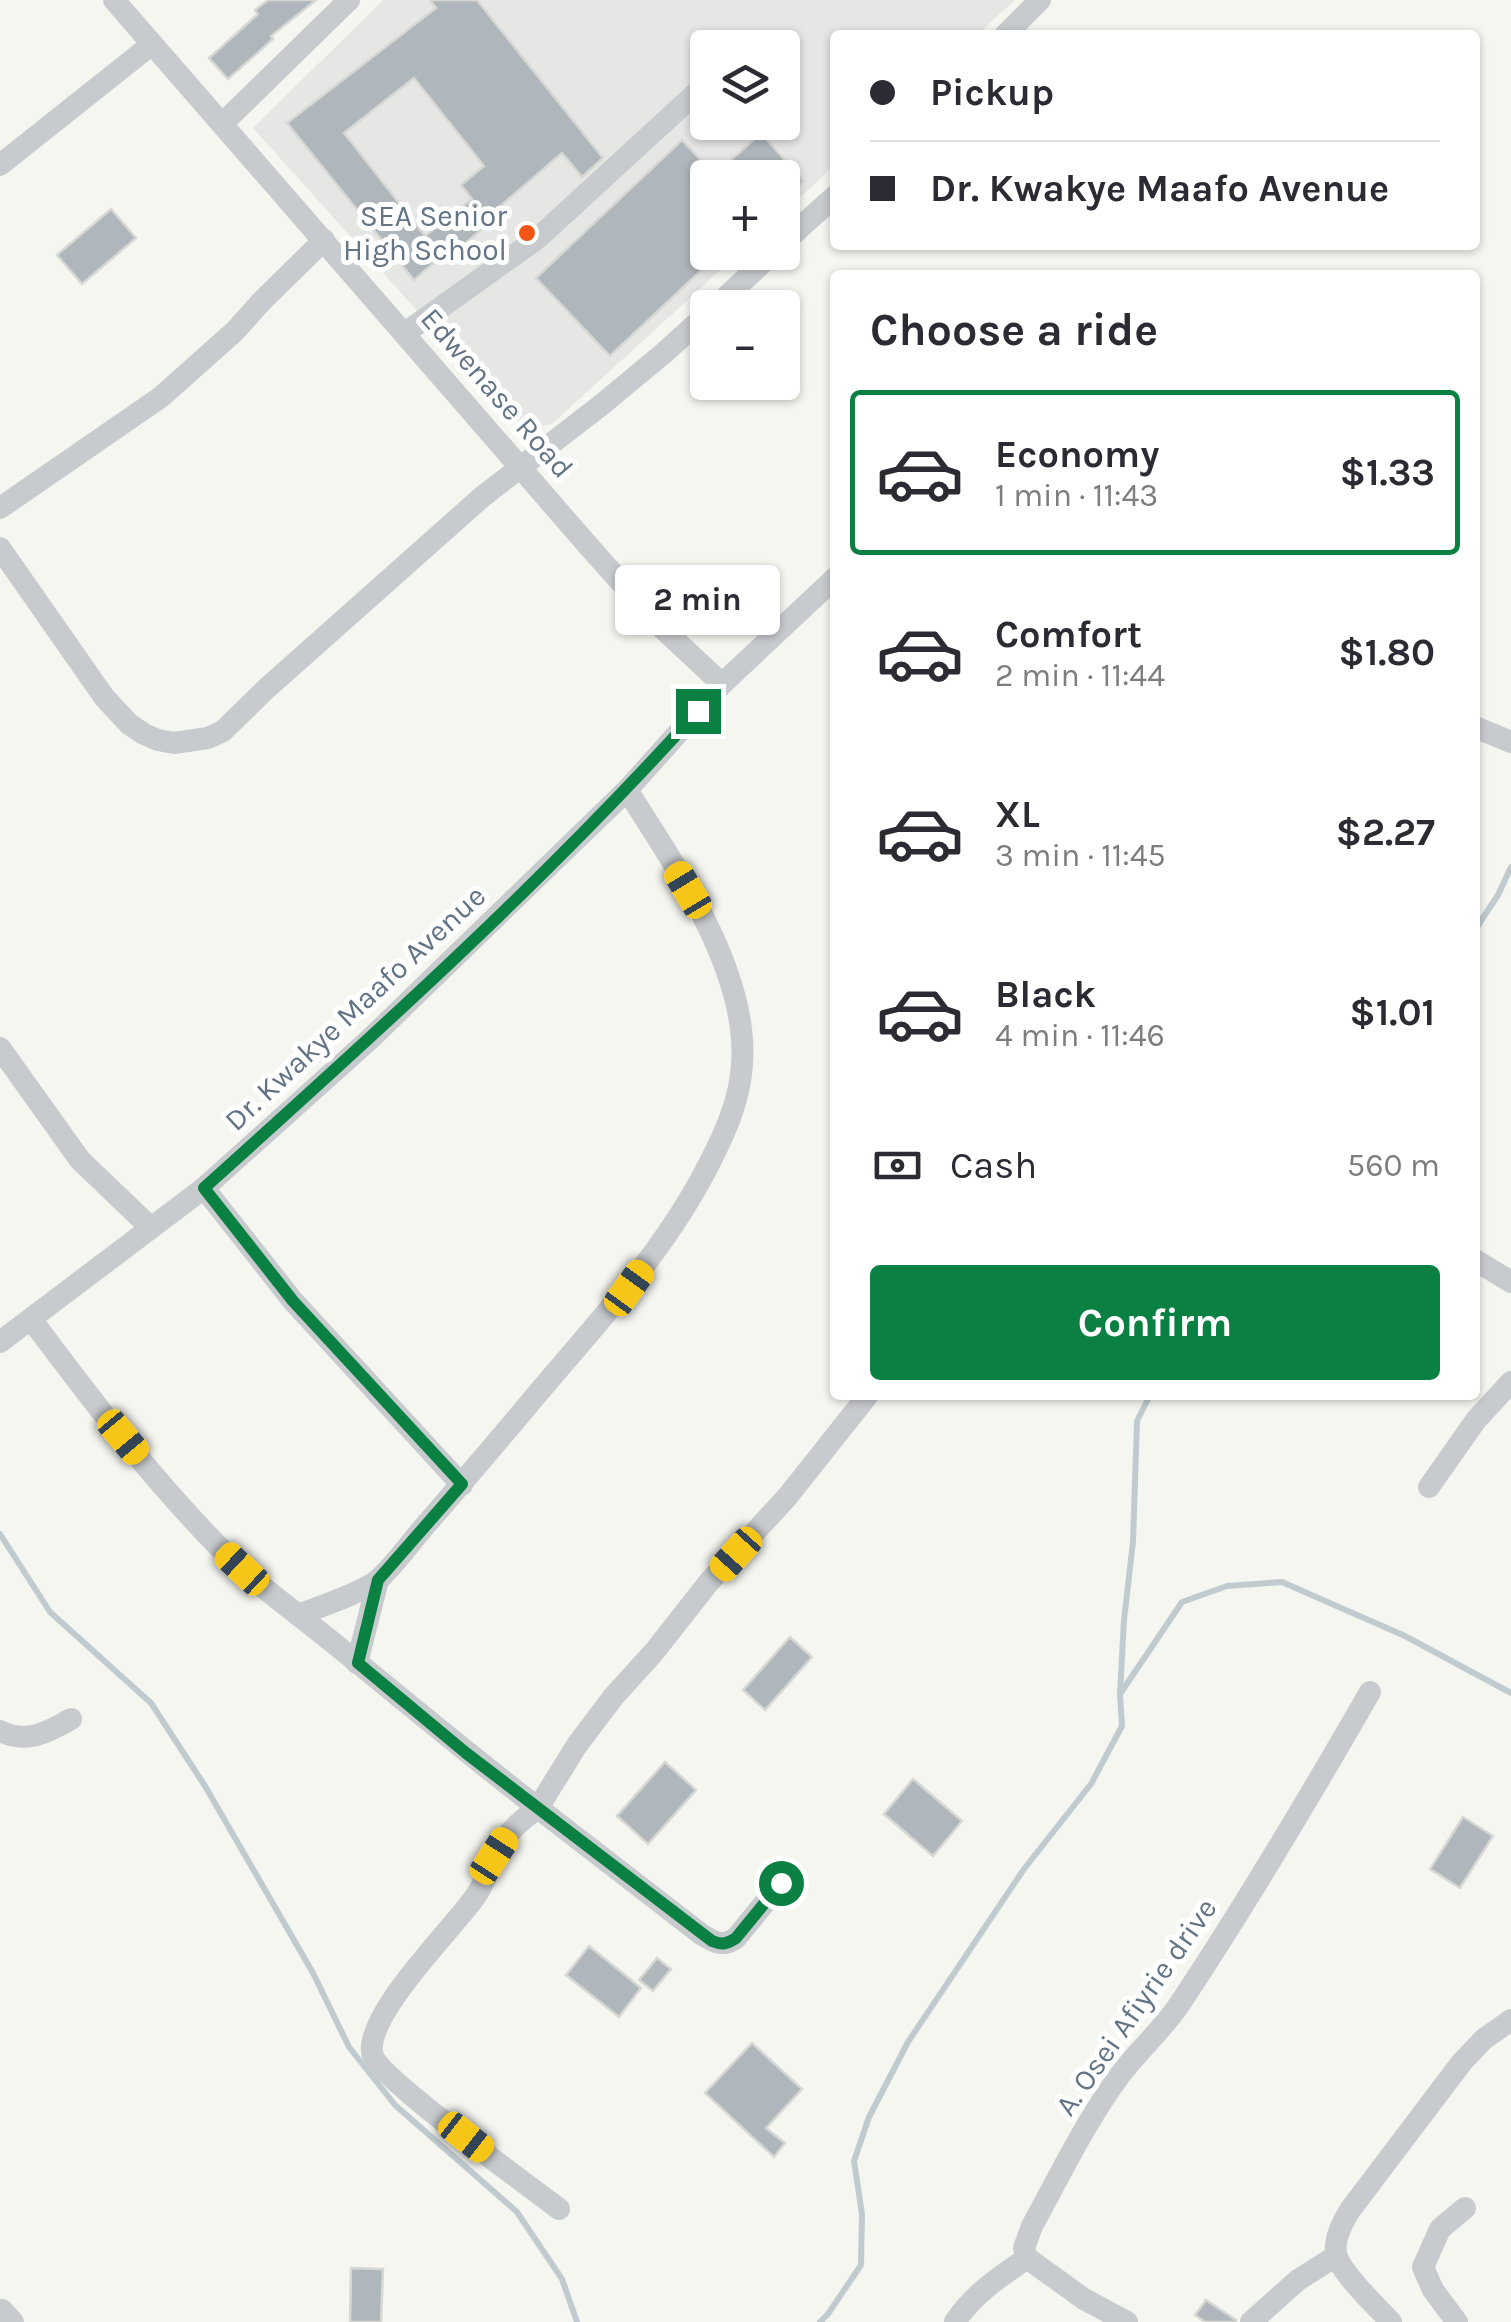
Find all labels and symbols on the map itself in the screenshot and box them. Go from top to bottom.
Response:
place label: SEA Senior High School [343,198,507,268]
marker: SEA Senior High School [516,222,538,244]
street label: Edwenase Road [413,301,581,485]
callout: 2 min [616,566,780,636]
route end [676,689,721,734]
car [660,857,716,923]
street label: Dr. Kwakye Maafo Avenue [217,878,493,1138]
car [599,1255,659,1321]
car [92,1404,154,1470]
car [705,1522,767,1586]
car [210,1538,274,1600]
car [465,1823,523,1889]
route start [759,1861,804,1906]
street label: A. Osei Afiyrie drive [1048,1891,1224,2123]
car [433,2107,499,2167]

